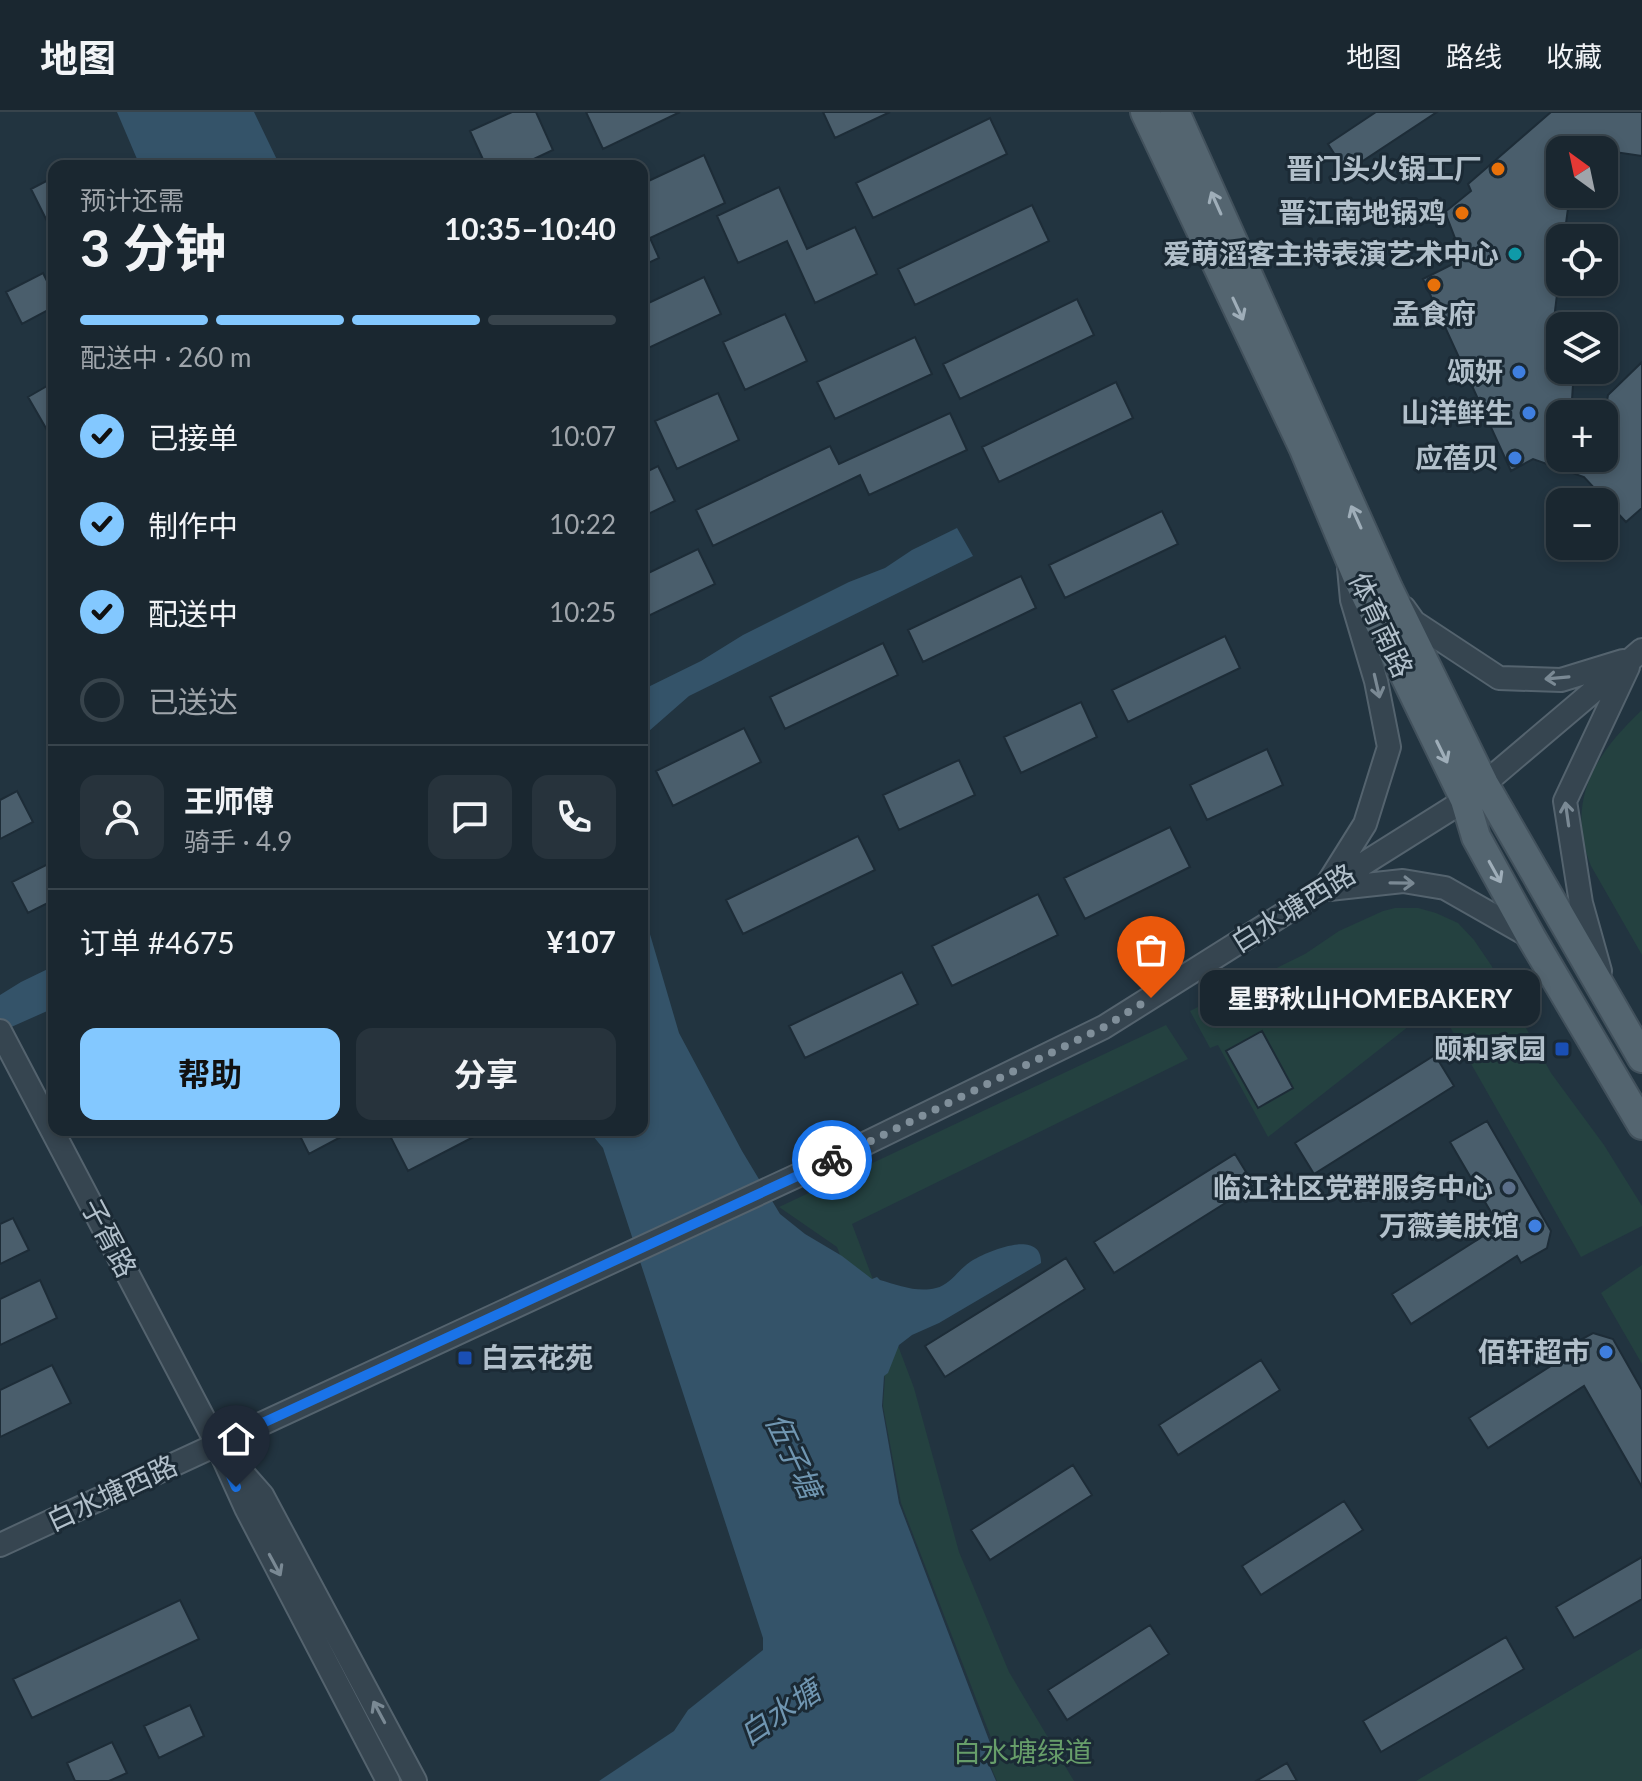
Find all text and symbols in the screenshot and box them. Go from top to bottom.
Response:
text: 地图 [40,34,116,80]
text: 地图 [1346,39,1402,73]
text: 路线 [1446,39,1502,73]
text: 收藏 [1546,39,1602,73]
north arrow [1546,136,1618,208]
map controls [1546,136,1618,560]
place label: 晋门头火锅工厂 [1286,151,1482,185]
marker: 晋门头火锅工厂 [1489,160,1507,178]
text: 预计还需 [80,184,184,216]
one-way arrow [1207,192,1222,216]
place label: 晋江南地锅鸡 [1278,195,1446,229]
marker: 晋江南地锅鸡 [1453,204,1471,222]
text: 10:35–10:40 [444,210,616,246]
text: 3 分钟 [80,216,227,278]
button: locate [1546,224,1618,296]
place label: 爱萌滔客主持表演艺术中心 [1163,236,1499,270]
marker: 爱萌滔客主持表演艺术中心 [1506,245,1524,263]
marker: 孟食府 [1425,276,1443,294]
place label: 孟食府 [1392,296,1476,330]
one-way arrow [1231,297,1246,321]
button: layers [1546,312,1618,384]
text: 配送中 · 260 m [80,341,251,373]
place label: 颂妍 [1447,354,1503,388]
marker: 颂妍 [1510,363,1528,381]
place label: 山洋鲜生 [1401,395,1513,429]
button: + [1546,400,1618,472]
marker: 山洋鲜生 [1520,404,1538,422]
icon: check [80,414,124,458]
text: 已接单 [148,419,238,455]
text: 10:07 [549,420,616,452]
place label: 应蓓贝 [1415,440,1499,474]
marker: 应蓓贝 [1506,449,1524,467]
button: − [1546,488,1618,560]
icon: check [80,502,124,546]
one-way arrow [1348,505,1363,530]
text: 制作中 [148,507,238,543]
text: 10:22 [549,508,616,540]
street label: 体育南路 [1343,567,1421,683]
icon: check [80,590,124,634]
text: 配送中 [148,595,238,631]
text: 10:25 [549,596,616,628]
one-way arrow [1544,671,1571,686]
one-way arrow [1370,672,1385,698]
text: 已送达 [148,683,238,719]
one-way arrow [1435,740,1450,764]
button: person [80,775,164,859]
button: chat [428,775,512,859]
button: phone [532,775,616,859]
text: 王师傅 [184,782,274,818]
one-way arrow [1559,802,1574,828]
text: 骑手 · 4.9 [184,825,292,857]
street label: 白水塘西路 [1224,856,1361,959]
one-way arrow [1487,860,1503,883]
one-way arrow [1388,875,1414,891]
pin [1117,916,1185,998]
text: ¥107 [546,923,616,959]
text: 订单 #4675 [80,924,235,960]
icon: bag [1129,928,1173,972]
callout: 星野秋山HOMEBAKERY [1199,970,1539,1026]
text: 星野秋山HOMEBAKERY [1228,982,1512,1014]
button: 帮助 [80,1028,340,1120]
button: 分享 [356,1028,616,1120]
place label: 颐和家园 [1434,1031,1546,1065]
marker: 颐和家园 [1553,1040,1571,1058]
courier [792,1120,872,1200]
icon: bike [810,1138,854,1182]
place label: 临江社区党群服务中心 [1213,1170,1493,1204]
marker: 临江社区党群服务中心 [1500,1179,1518,1197]
street label: 子胥路 [75,1192,145,1283]
place label: 万薇美肤馆 [1379,1208,1519,1242]
marker: 万薇美肤馆 [1526,1217,1544,1235]
place label: 佰轩超市 [1478,1334,1590,1368]
place label: 白云花苑 [481,1340,593,1374]
marker: 佰轩超市 [1597,1343,1615,1361]
marker: 白云花苑 [456,1349,474,1367]
pin [202,1405,270,1487]
water label: 伍子塘 [759,1407,832,1508]
icon: home [214,1417,258,1461]
street label: 白水塘西路 [41,1447,182,1537]
one-way arrow [268,1553,284,1576]
water label: 白水塘 [732,1668,830,1751]
one-way arrow [370,1701,386,1725]
park label: 白水塘绿道 [953,1734,1093,1768]

